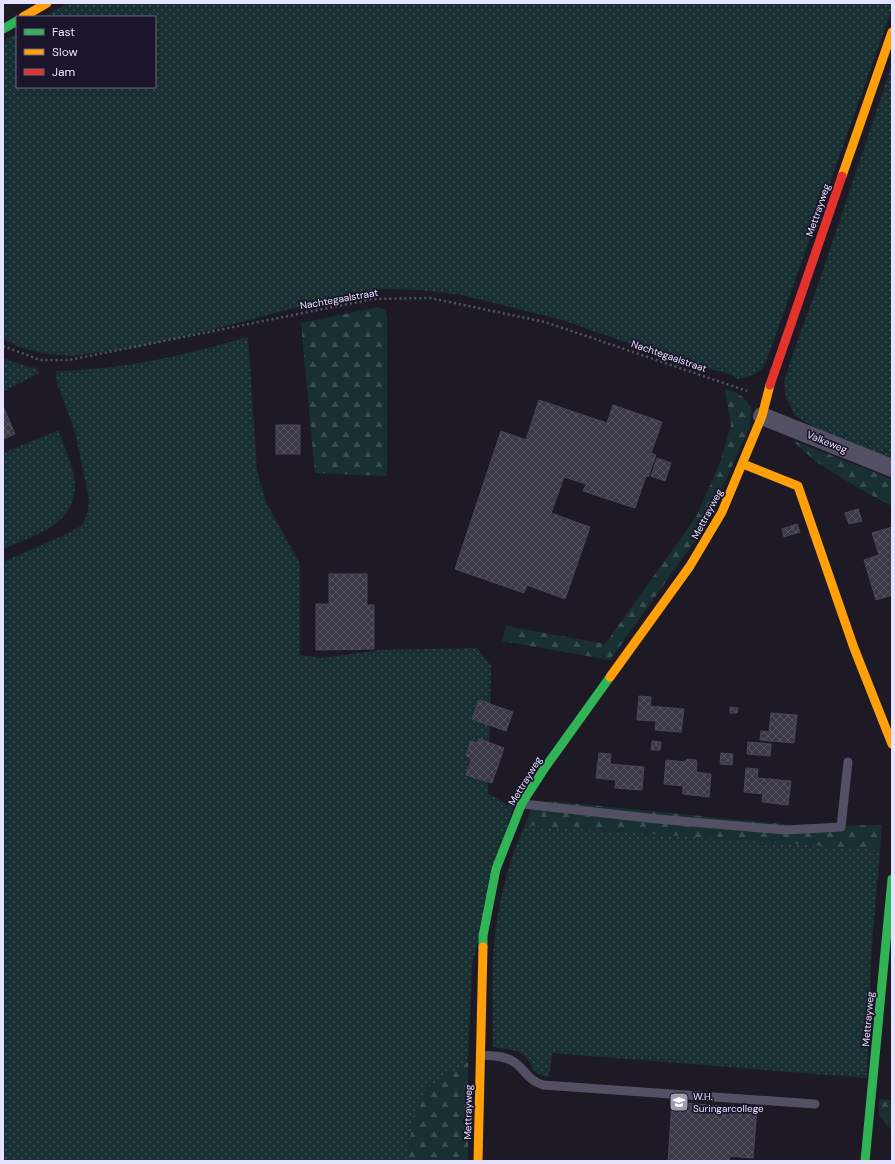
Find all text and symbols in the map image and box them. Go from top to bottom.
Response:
legend [16,16,156,88]
text: Fast [52,24,75,40]
text: Slow [52,44,78,60]
text: Jam [52,64,75,80]
street label: Mettrayweg [803,181,833,238]
street label: Nachtegaalstraat [299,286,379,312]
street label: Nachtegaalstraat [630,337,709,375]
street label: Valkeweg [805,428,850,456]
street label: Mettrayweg [688,486,726,541]
street label: Mettrayweg [505,754,545,808]
street label: Mettrayweg [859,991,877,1047]
street label: Mettrayweg [461,1084,475,1140]
place label: W.H. Suringarcollege [693,1090,764,1115]
school or university icon: W.H. Suringarcollege [668,1091,690,1113]

